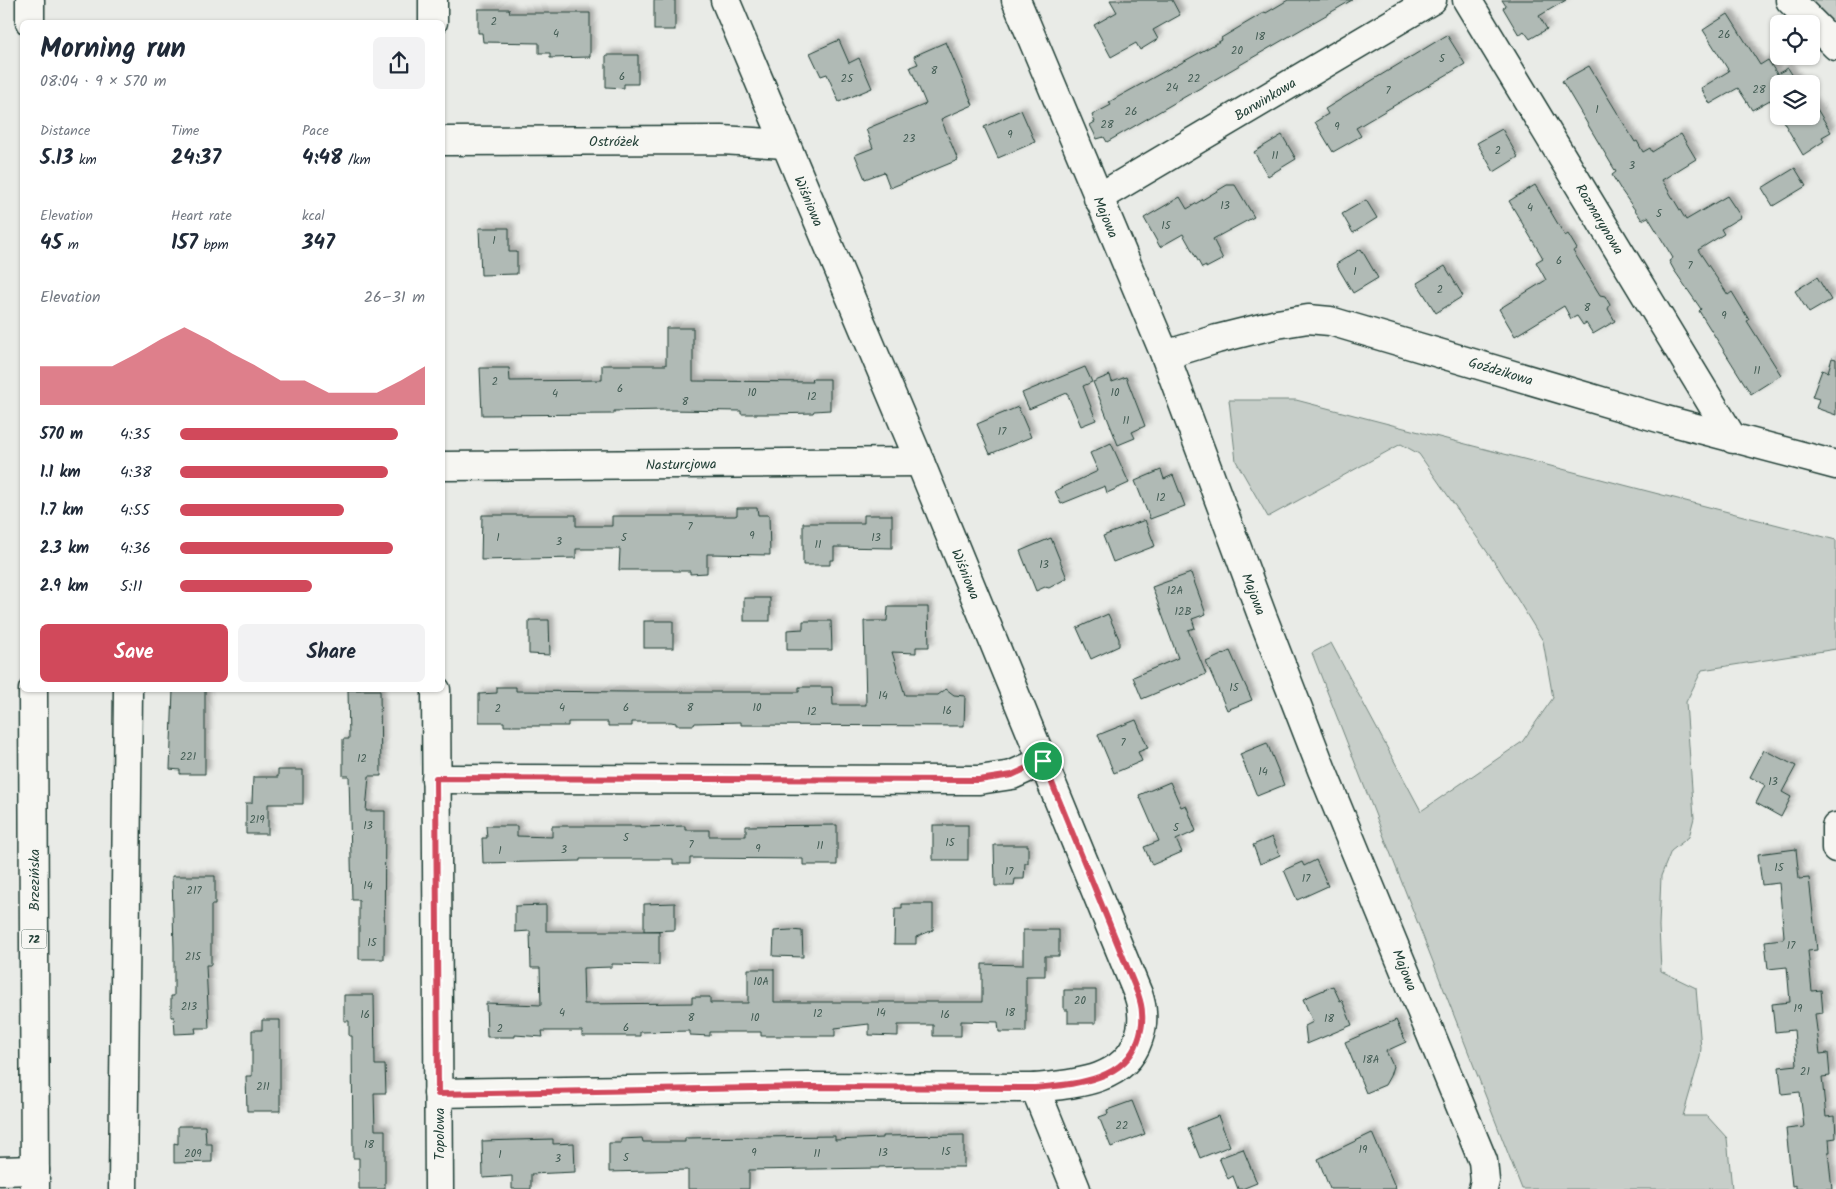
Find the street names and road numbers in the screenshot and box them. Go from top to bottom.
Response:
street label: Barwinkowa [1230,73,1301,127]
street label: Ostróżek [589,131,639,153]
street label: Wiśniowa [788,173,829,230]
street label: Rozmarynowa [1569,180,1629,259]
street label: Majowa [1086,193,1124,242]
street label: Goździkowa [1466,352,1536,392]
street label: Nasturcjowa [645,453,717,477]
street label: Wiśniowa [945,546,985,603]
street label: Majowa [1235,570,1271,619]
street label: Brzezińska [24,849,46,911]
road number: 72 [22,930,46,949]
street label: Majowa [1386,946,1422,995]
street label: Topolowa [429,1108,451,1160]

